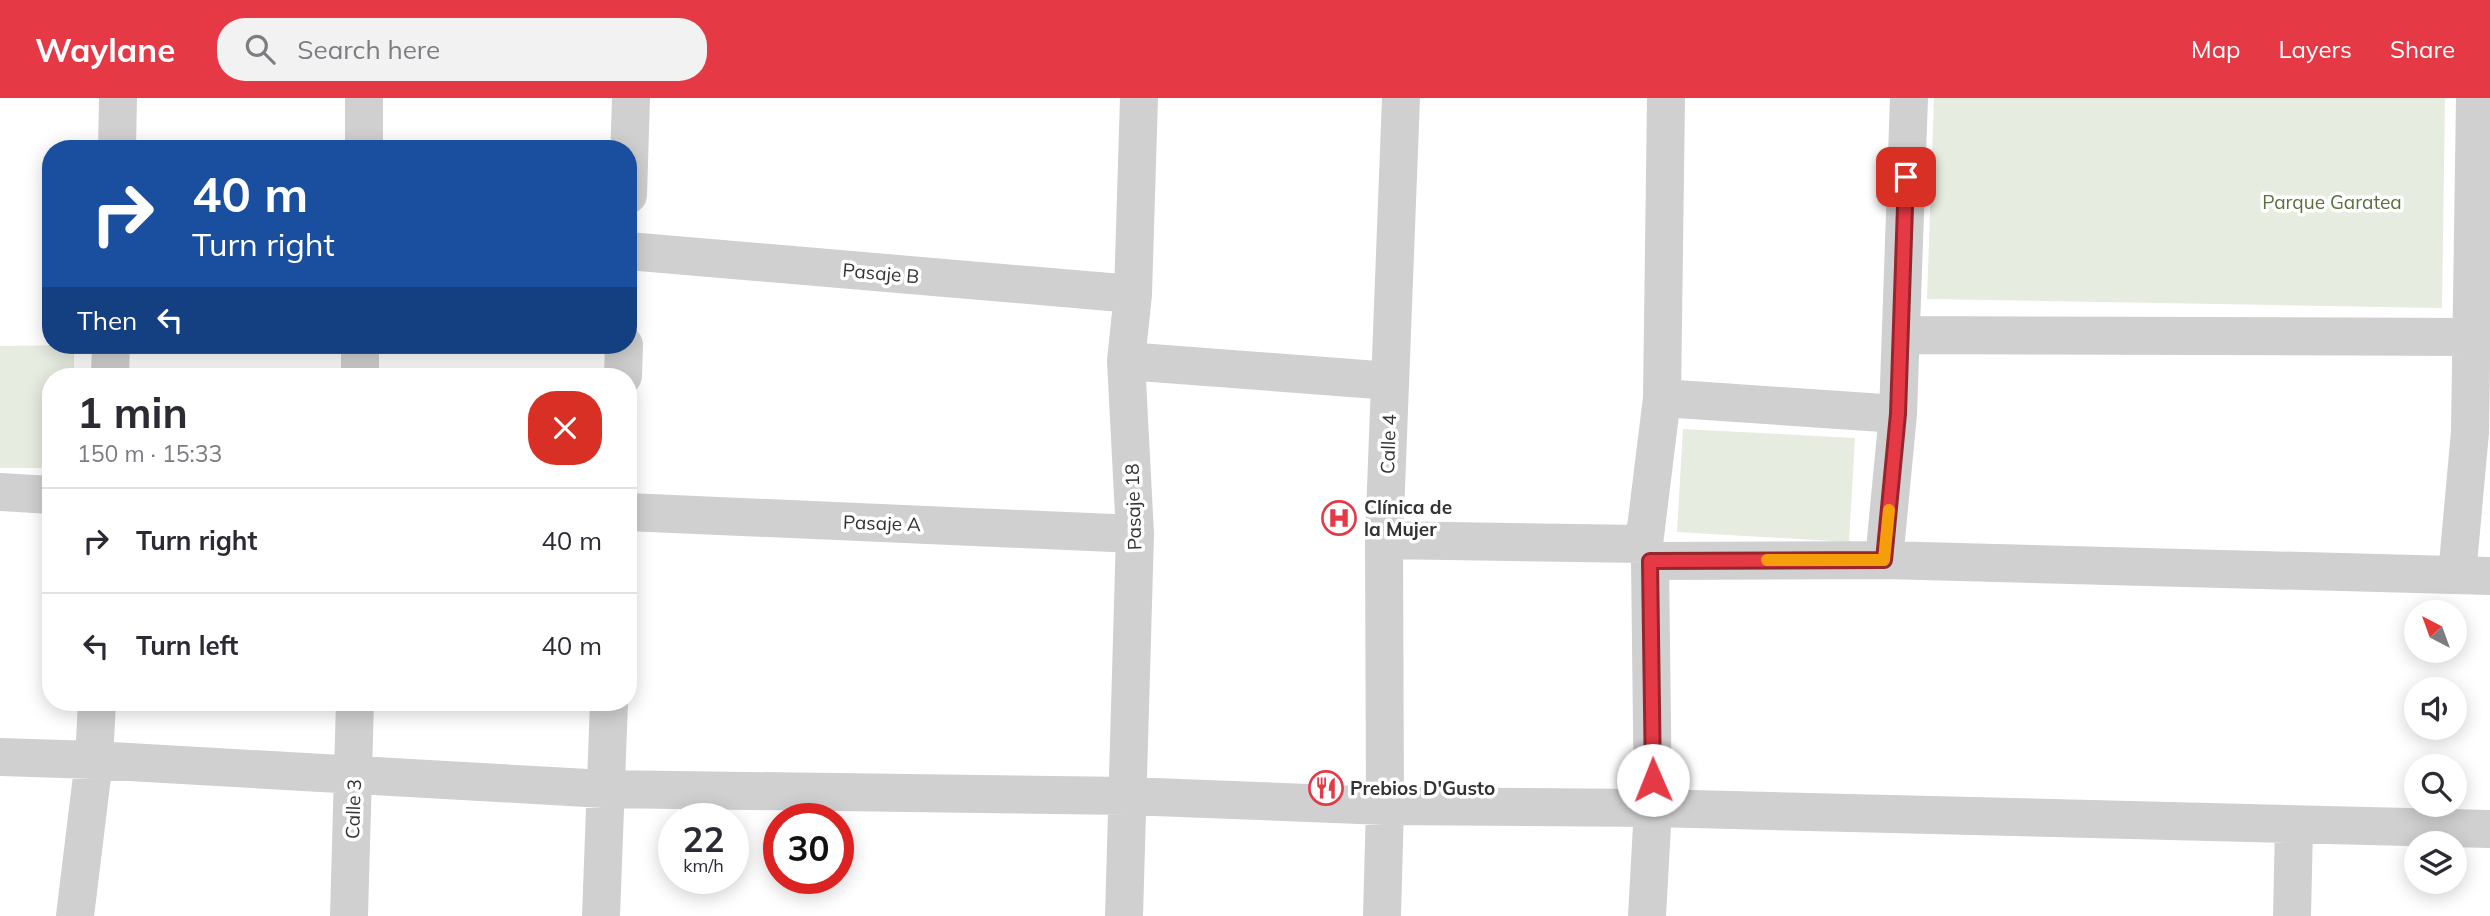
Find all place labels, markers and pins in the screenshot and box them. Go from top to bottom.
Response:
pin [1876,147,1936,207]
place label: Clínica de la Mujer [1364,495,1452,541]
hospital icon: Clínica de la Mujer [1320,499,1358,537]
restaurant icon: Prebios D'Gusto [1307,769,1345,807]
place label: Prebios D'Gusto [1350,776,1495,800]

